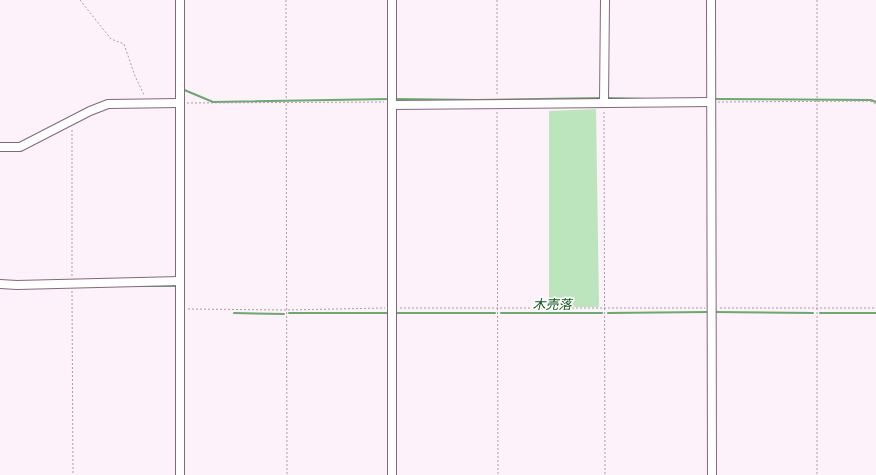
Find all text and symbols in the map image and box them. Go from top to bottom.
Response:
water label: 木売落 [532,297,573,312]

